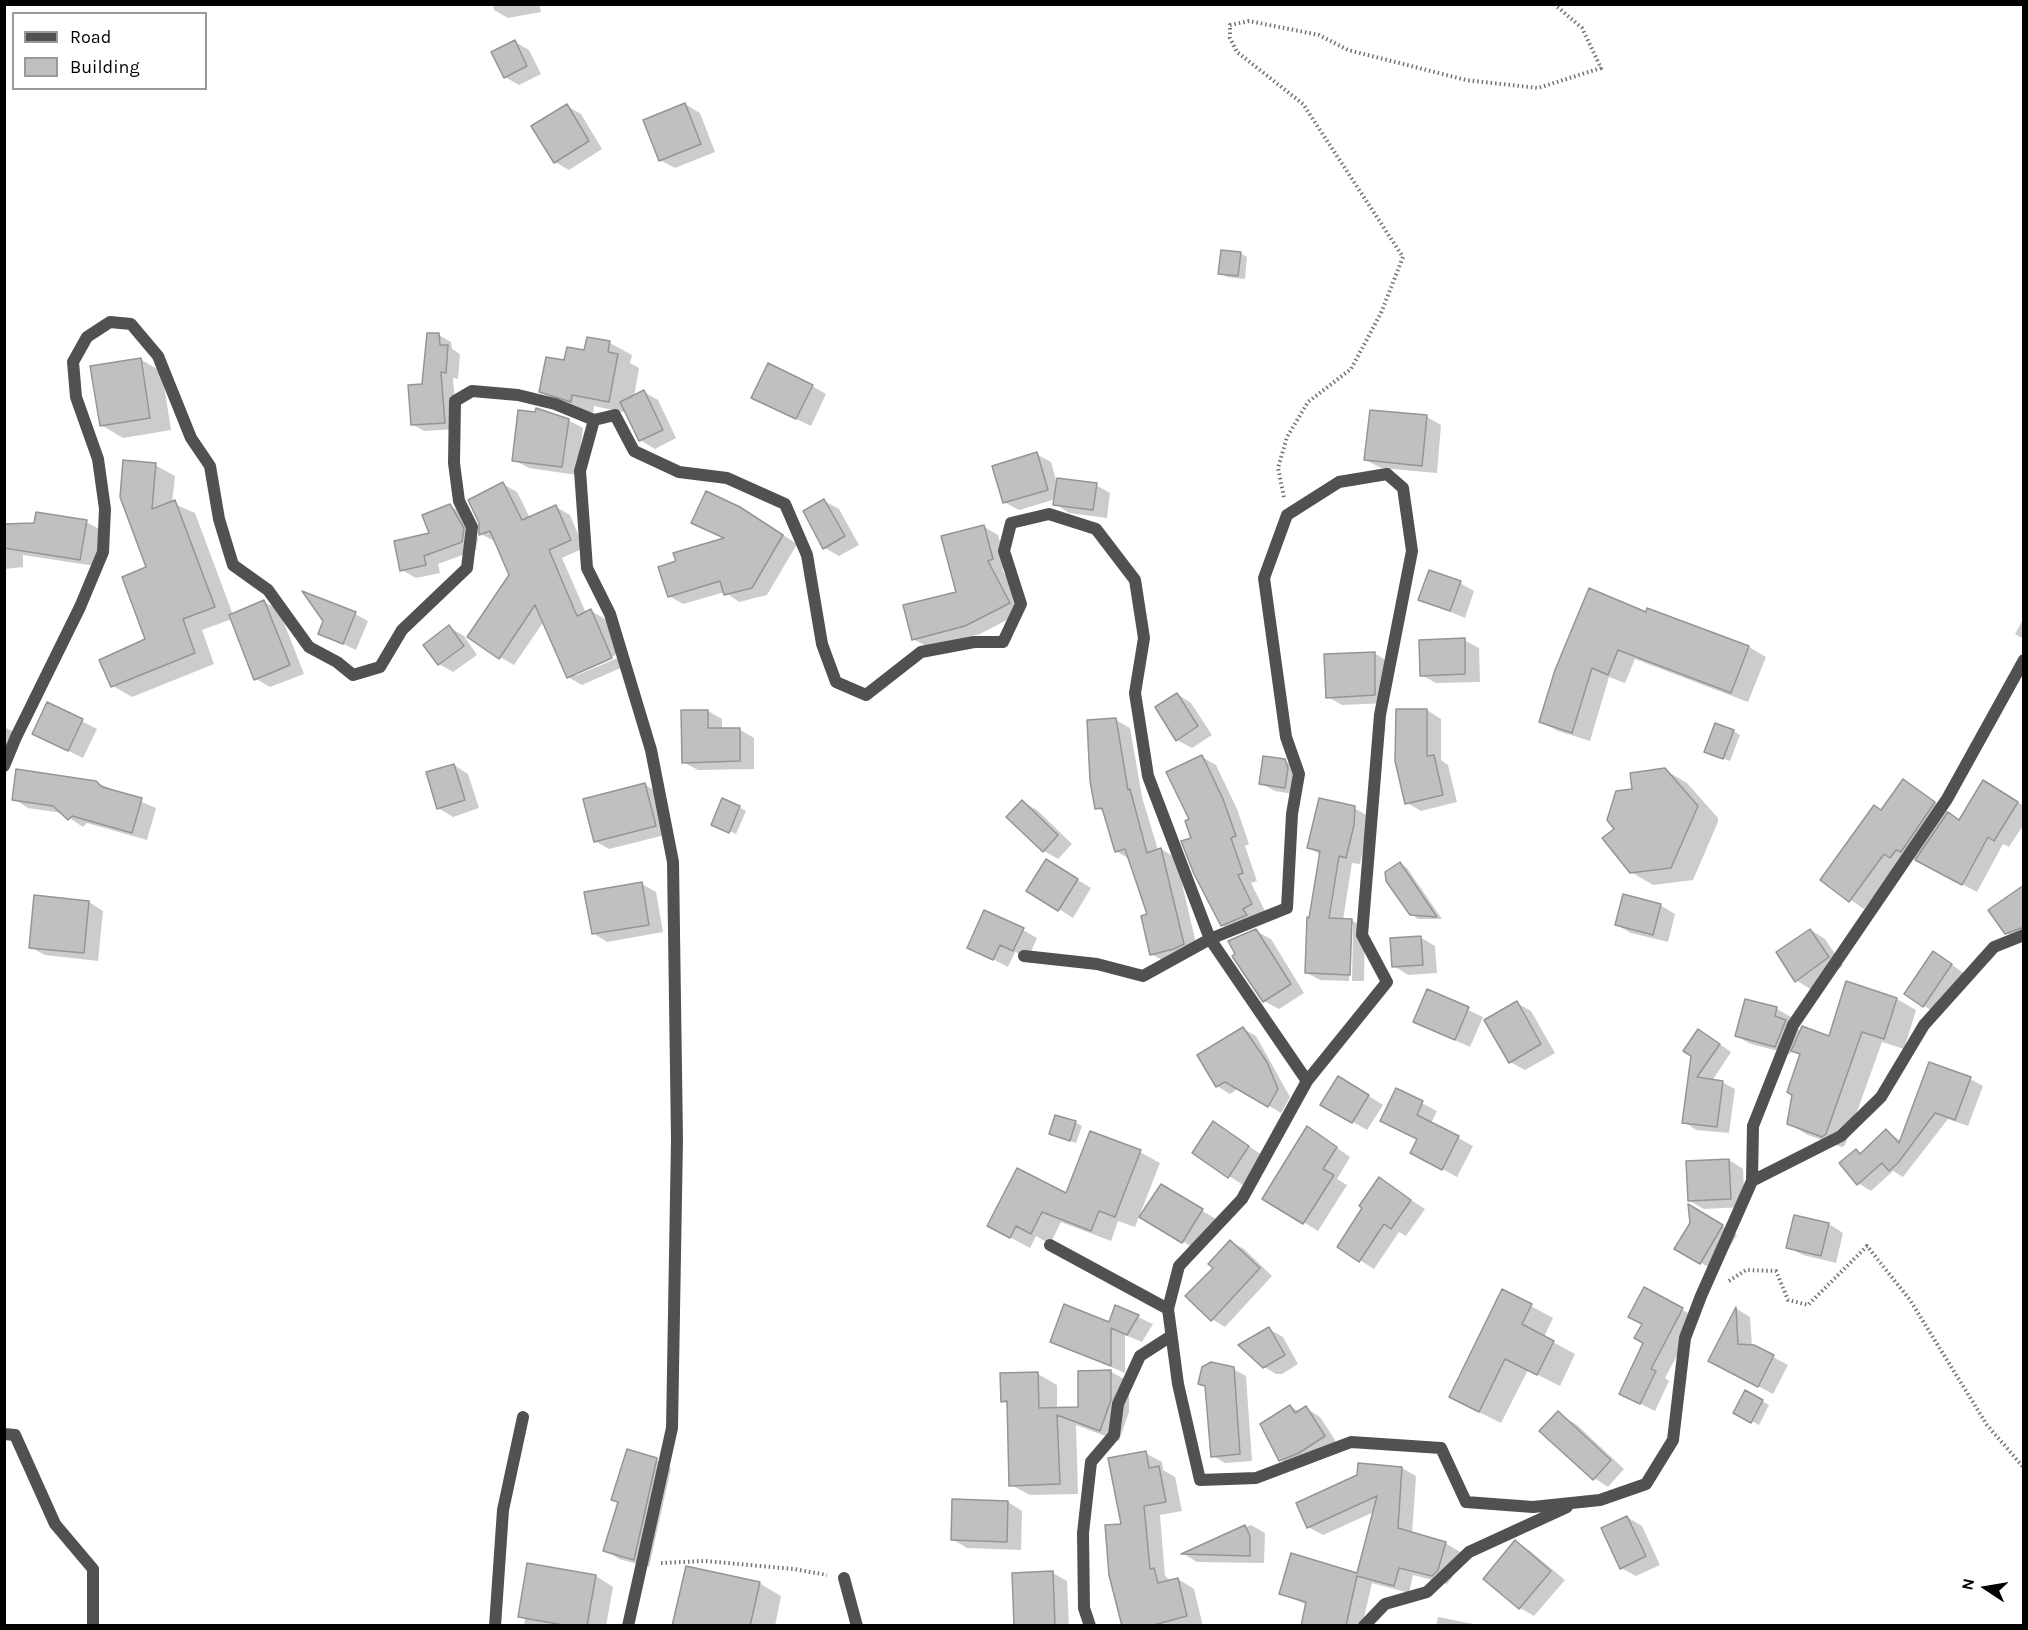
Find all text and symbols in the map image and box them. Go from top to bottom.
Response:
legend [12,12,207,90]
text: Road [70,26,111,48]
text: Building [70,56,140,78]
north arrow [1956,1558,2016,1618]
text: N [1957,1577,1978,1592]

